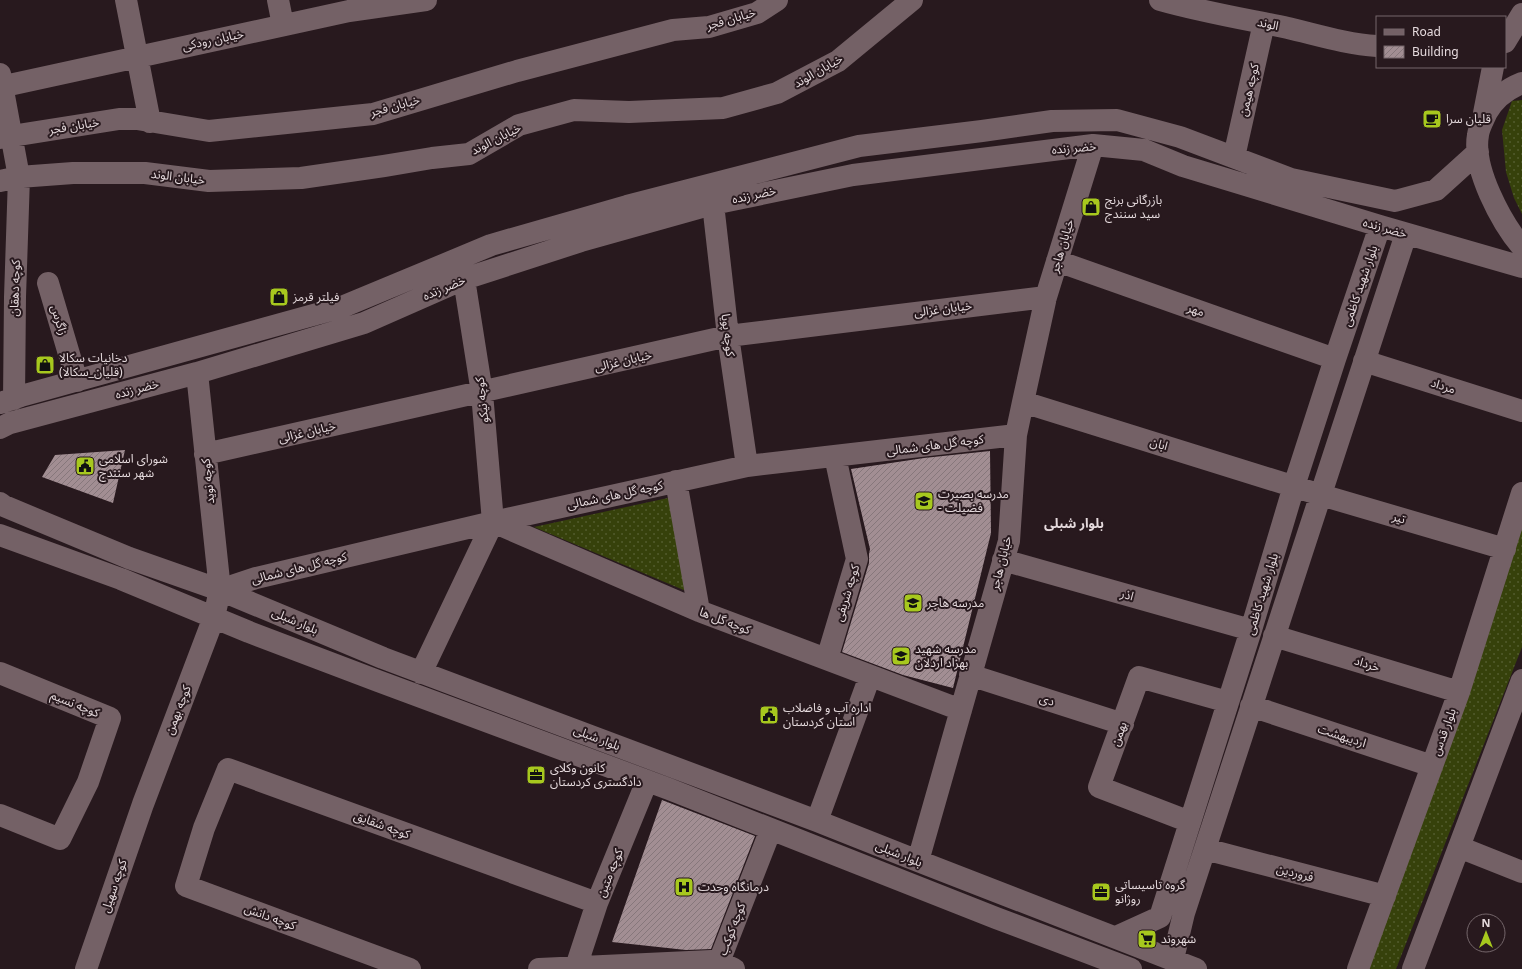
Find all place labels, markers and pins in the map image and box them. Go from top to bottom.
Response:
place label: قلیان سرا [1446,107,1491,132]
cafe icon: قلیان سرا [1421,108,1443,130]
place label: بازرگانی برنج سید سنندج [1105,188,1162,227]
shop icon: بازرگانی برنج سید سنندج [1080,196,1102,218]
place label: فیلتر قرمز [292,285,339,310]
shop icon: فیلتر قرمز [268,286,290,308]
place label: دخانیات سکالا (قلیان_سکالا) [59,346,128,385]
shop icon: دخانیات سکالا (قلیان_سکالا) [34,354,56,376]
place label: شورای اسلامی شهر سنندج [99,447,168,486]
public building icon: شورای اسلامی شهر سنندج [74,455,96,477]
place label: مدرسه بصیرت - فضیلت [938,482,1009,521]
school or university icon: مدرسه بصیرت - فضیلت [913,490,935,512]
place label: مدرسه هاجر [926,591,984,616]
school or university icon: مدرسه هاجر [902,592,924,614]
place label: مدرسه شهید بهزاد اردلان [915,637,976,676]
school or university icon: مدرسه شهید بهزاد اردلان [890,645,912,667]
place label: اداره آب و فاضلاب استان کردستان [783,696,872,735]
public building icon: اداره آب و فاضلاب استان کردستان [758,704,780,726]
place label: کانون وکلای دادگستری کردستان [550,756,642,795]
office icon: کانون وکلای دادگستری کردستان [525,764,547,786]
place label: گروه تاسیساتی روژانو [1115,873,1186,912]
place label: درمانگاه وحدت [698,875,769,900]
hospital icon: درمانگاه وحدت [673,876,695,898]
office icon: گروه تاسیساتی روژانو [1090,881,1112,903]
place label: شهروند [1161,927,1196,952]
supermarket icon: شهروند [1136,928,1158,950]

